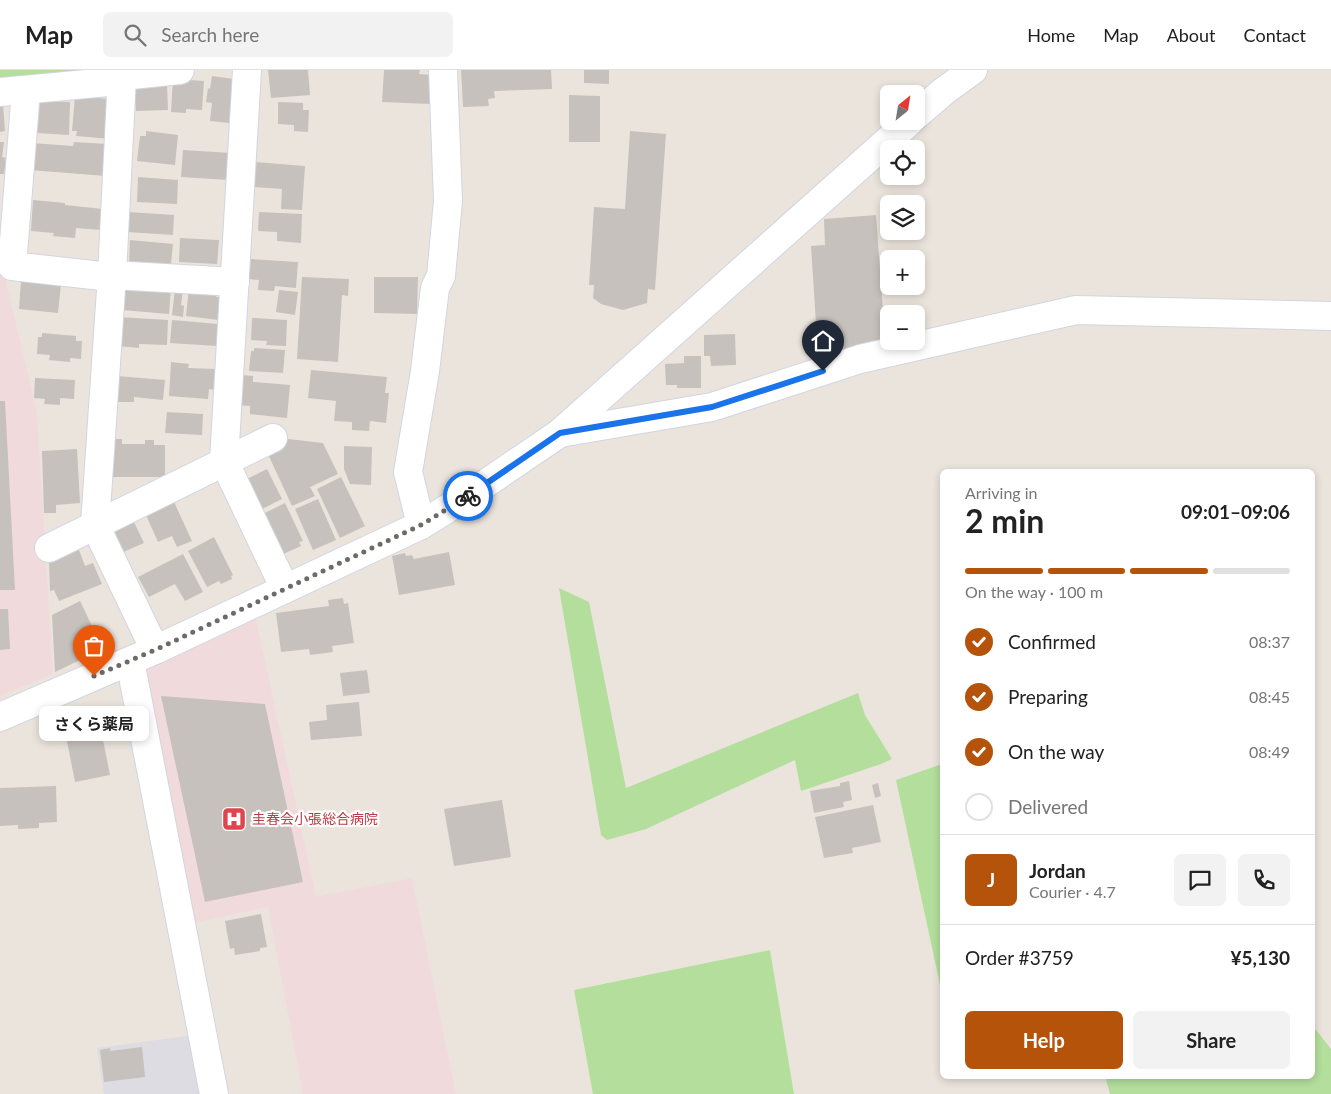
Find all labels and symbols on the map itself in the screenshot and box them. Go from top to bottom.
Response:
north arrow [880,85,925,130]
pin [802,320,844,371]
courier [443,471,493,521]
pin [73,625,115,676]
callout: さくら薬局 [39,706,149,741]
hospital icon: 圭春会小張総合病院 [221,806,247,832]
place label: 圭春会小張総合病院 [252,810,378,827]

